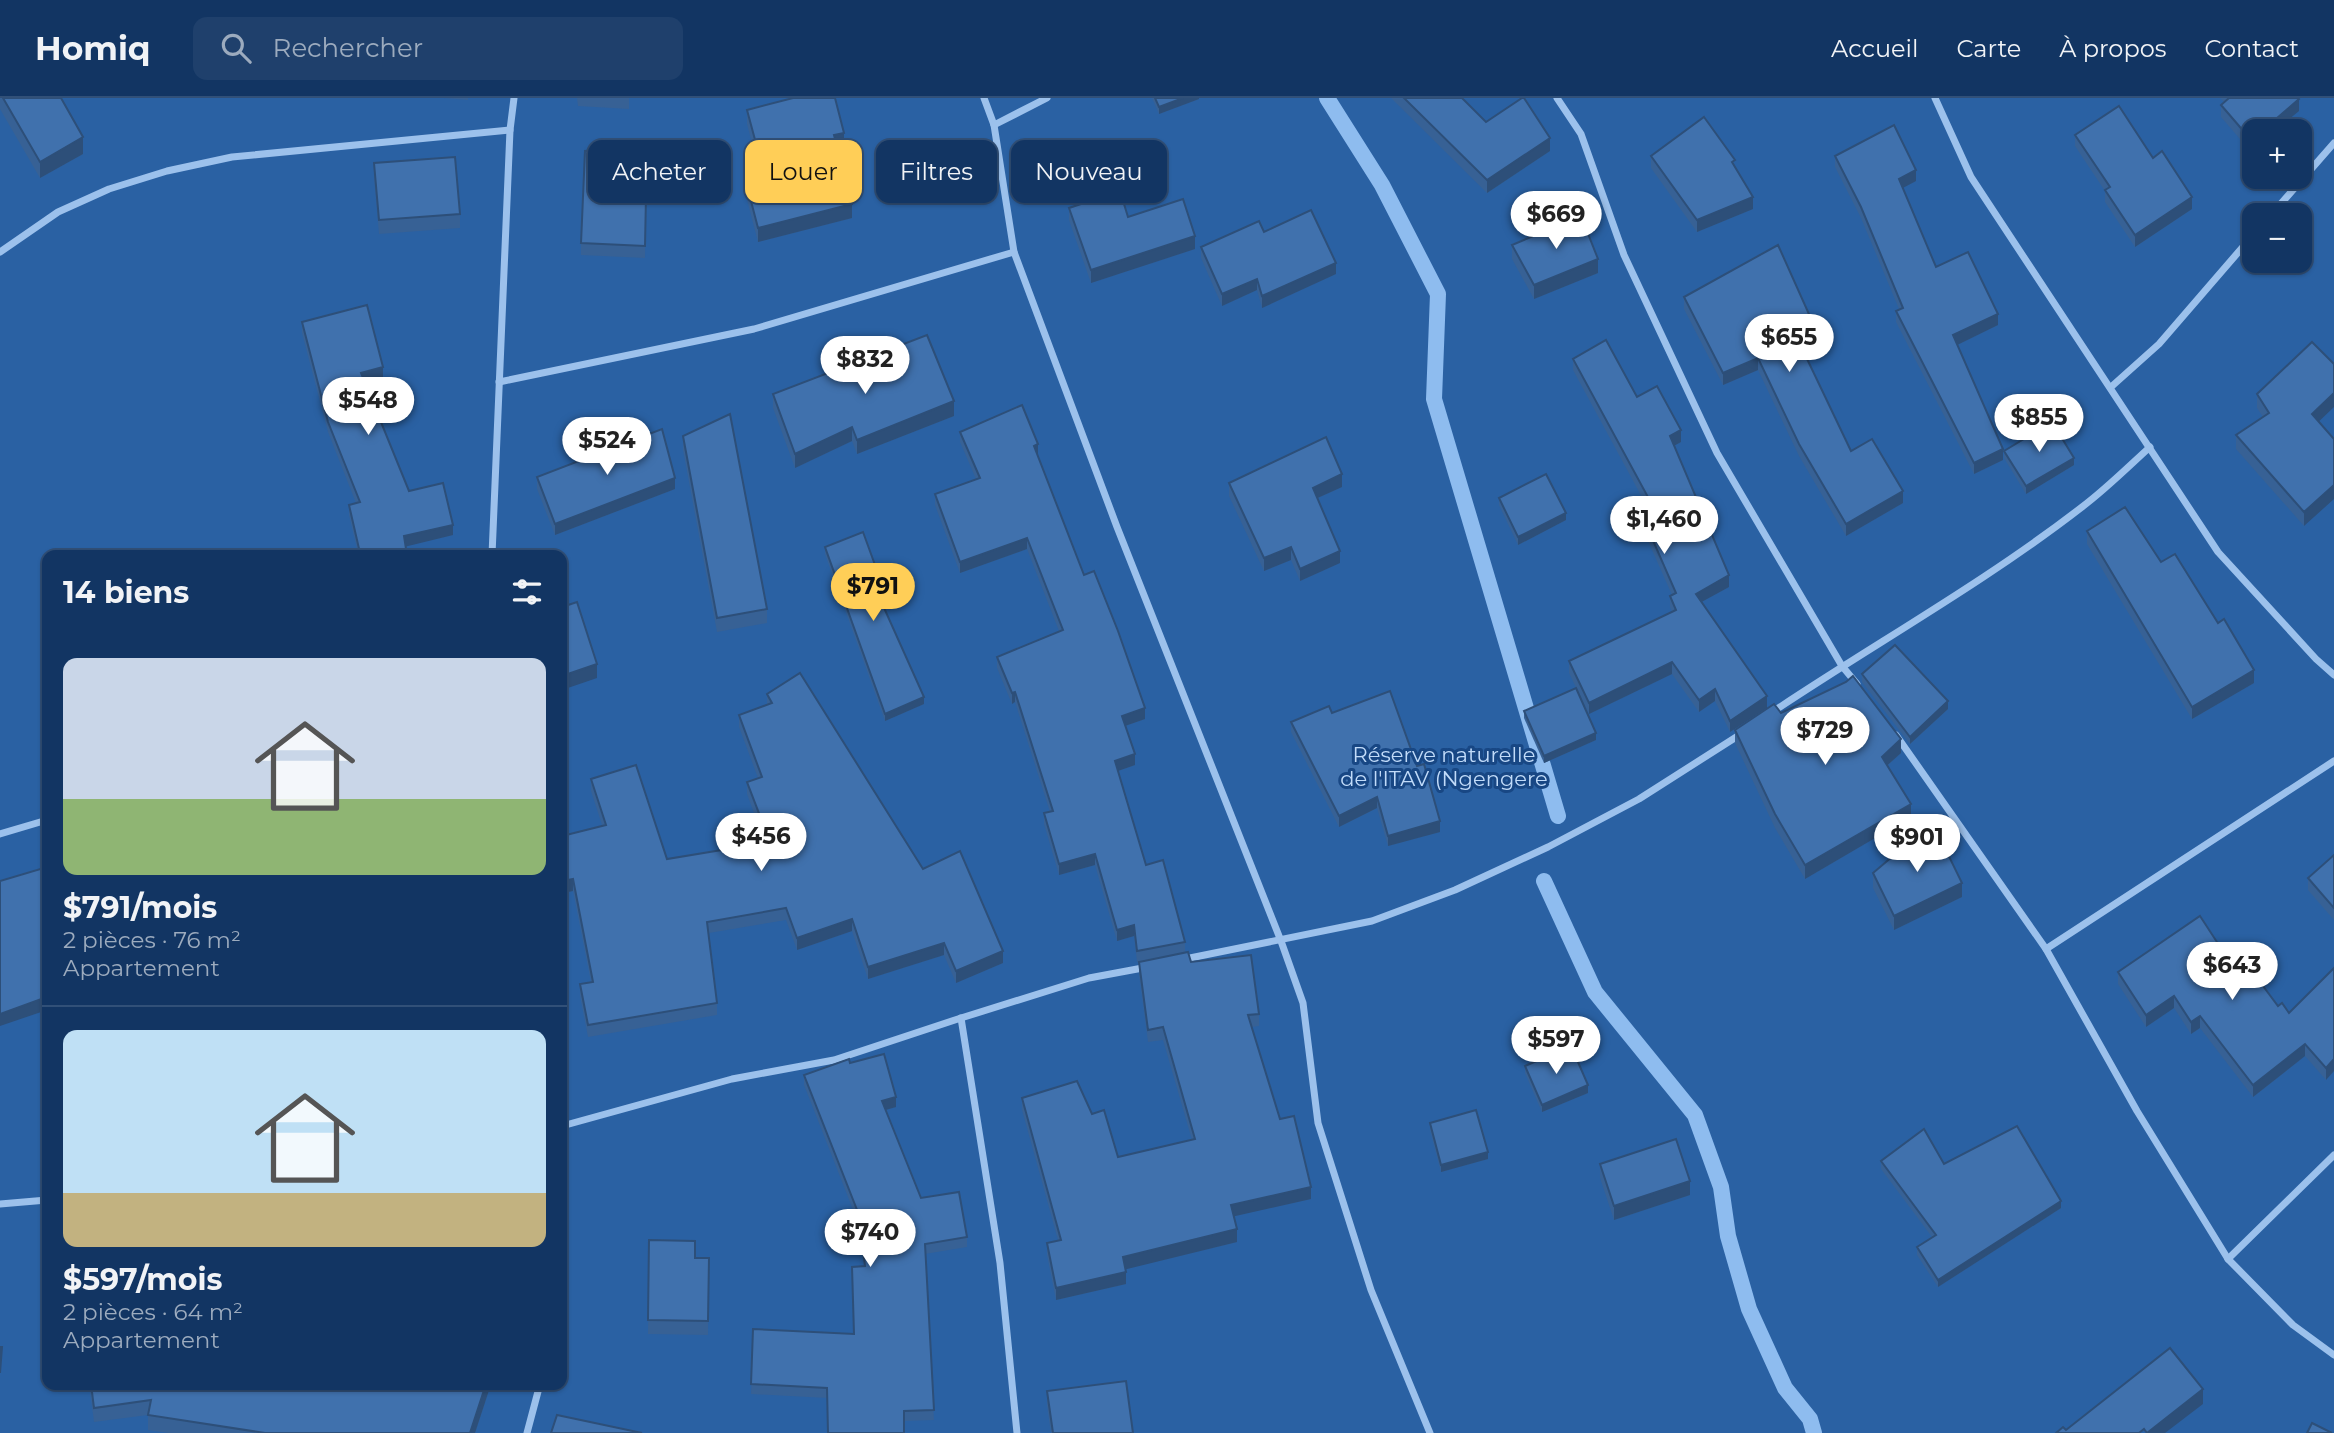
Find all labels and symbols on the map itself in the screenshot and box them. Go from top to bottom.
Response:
pin: $669 [1515,192,1597,251]
pin: $655 [1748,314,1830,374]
pin: $832 [824,336,906,396]
pin: $548 [327,378,409,437]
pin: $855 [1998,394,2080,454]
pin: $524 [566,418,648,477]
pin: $1,460 [1607,496,1721,556]
pin: $791 [832,564,914,623]
pin: $729 [1784,708,1866,767]
park label: Réserve naturelle de l'ITAV (Ngengere [1340,742,1548,791]
pin: $456 [720,814,802,873]
pin: $901 [1876,814,1958,874]
pin: $643 [2191,942,2273,1002]
pin: $597 [1515,1016,1597,1076]
pin: $740 [829,1210,911,1269]

